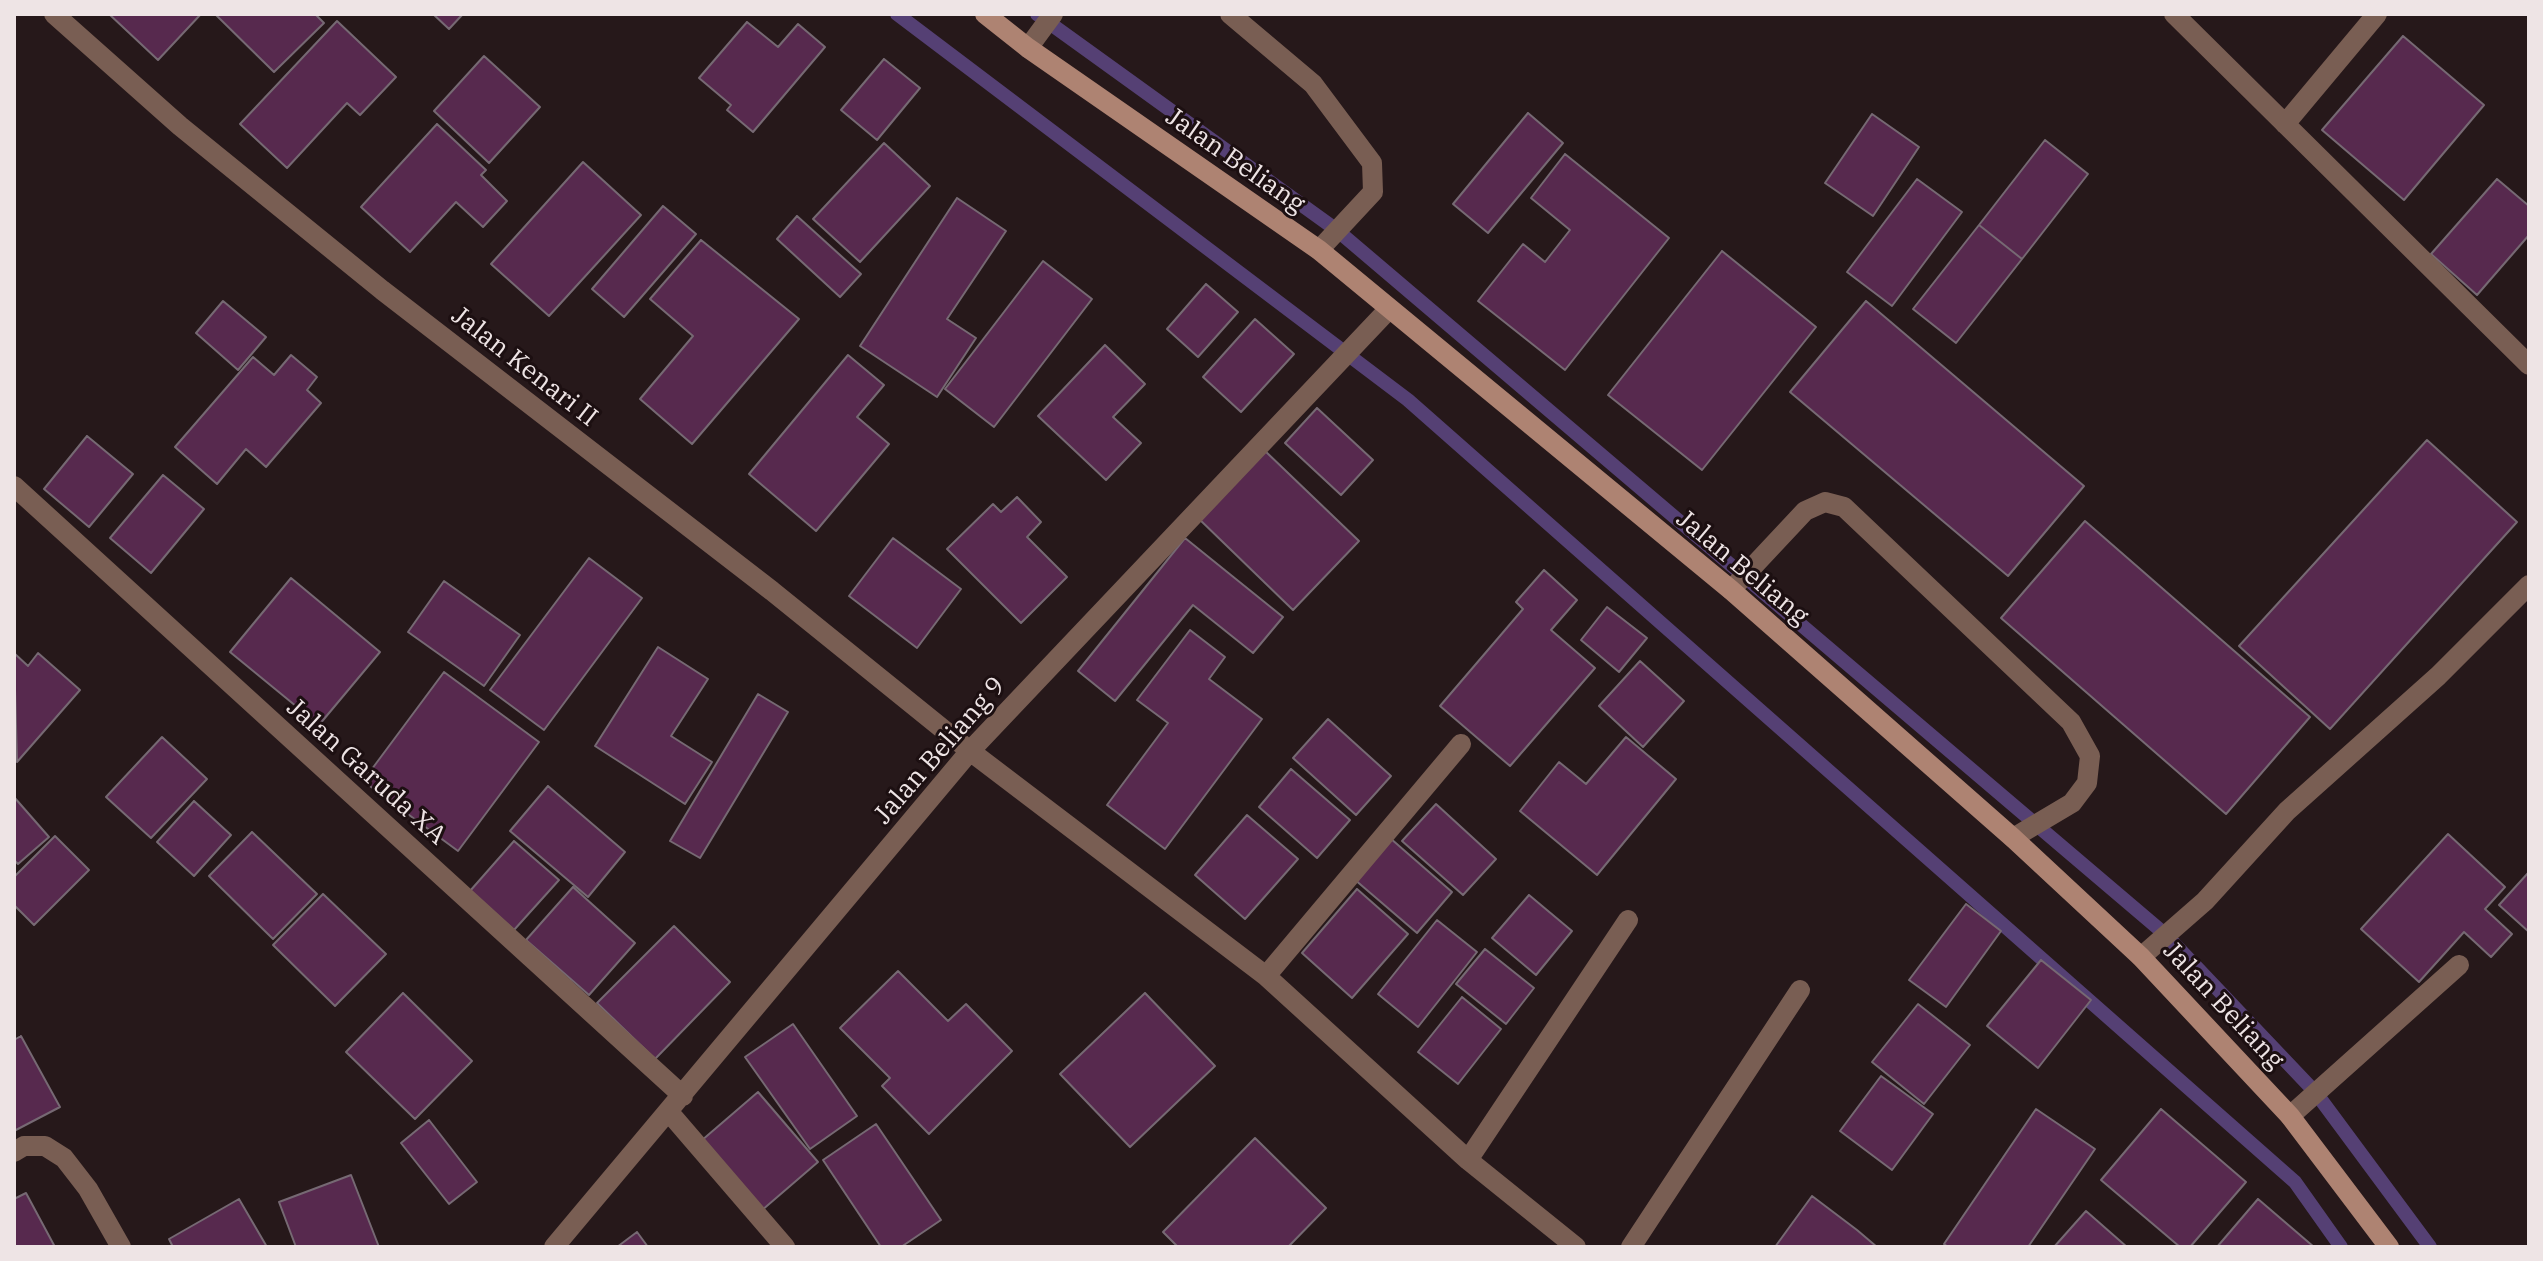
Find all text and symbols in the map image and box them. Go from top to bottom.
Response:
street label: Jalan Beliang [1159,102,1311,220]
street label: Jalan Kenari II [445,300,603,434]
street label: Jalan Beliang [1670,504,1814,632]
street label: Jalan Beliang 9 [868,671,1012,831]
street label: Jalan Garuda XA [280,692,452,852]
street label: Jalan Beliang [2156,936,2290,1076]

